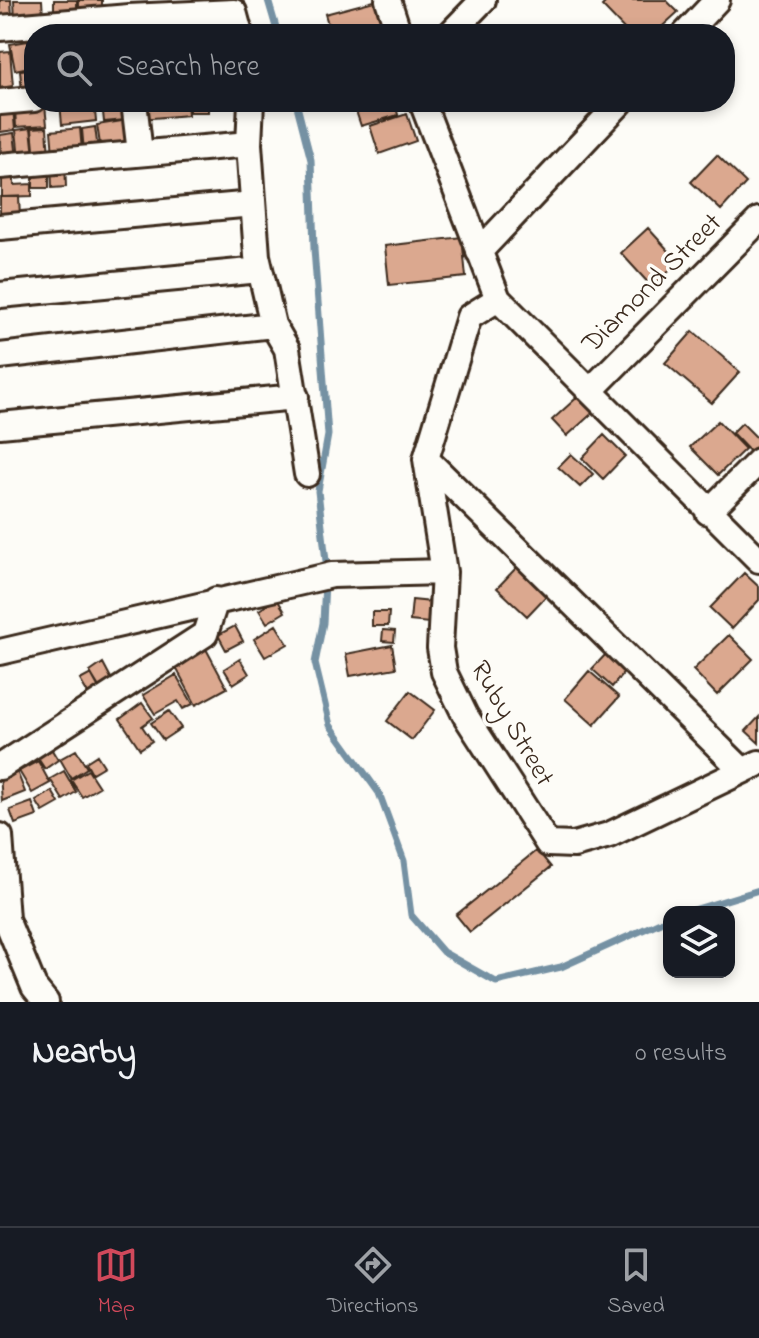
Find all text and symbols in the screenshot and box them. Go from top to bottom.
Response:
search box [24,24,735,112]
icon: search [52,46,96,90]
text: Search here [116,46,260,90]
street label: Diamond Street [573,204,733,364]
street label: Ruby Street [458,653,564,795]
map controls [663,906,735,978]
button: layers [663,906,735,978]
text: Nearby [32,1029,136,1079]
text: 0 results [635,1035,727,1073]
tab: Map [94,1243,138,1323]
tab: Directions [327,1243,418,1323]
tab: Saved [607,1243,665,1323]

